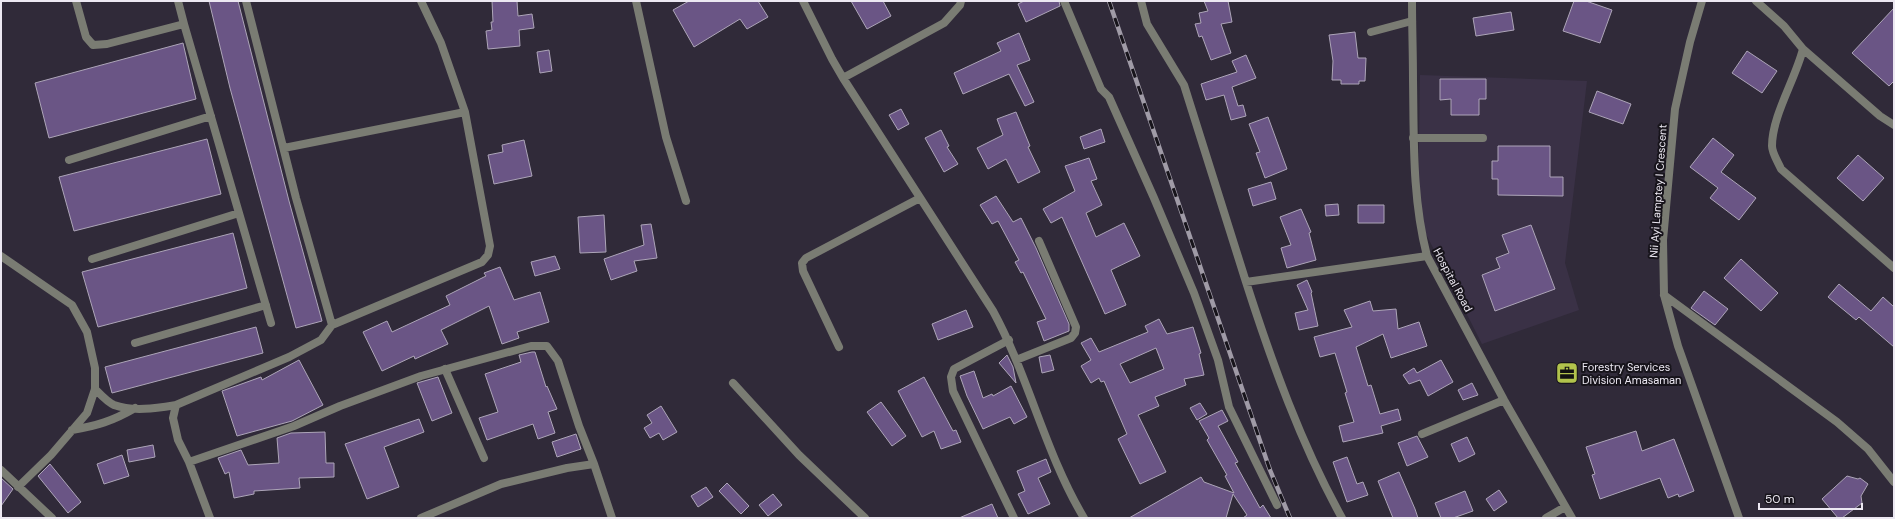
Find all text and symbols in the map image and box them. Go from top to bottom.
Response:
street label: Nii Ayi Lamptey I Crescent [1646,124,1670,258]
street label: Hospital Road [1430,246,1476,314]
office icon: Forestry Services Division Amasaman [1554,360,1580,386]
place label: Forestry Services Division Amasaman [1582,360,1681,387]
scale bar [1759,485,1862,511]
text: 50 m [1765,491,1794,507]

